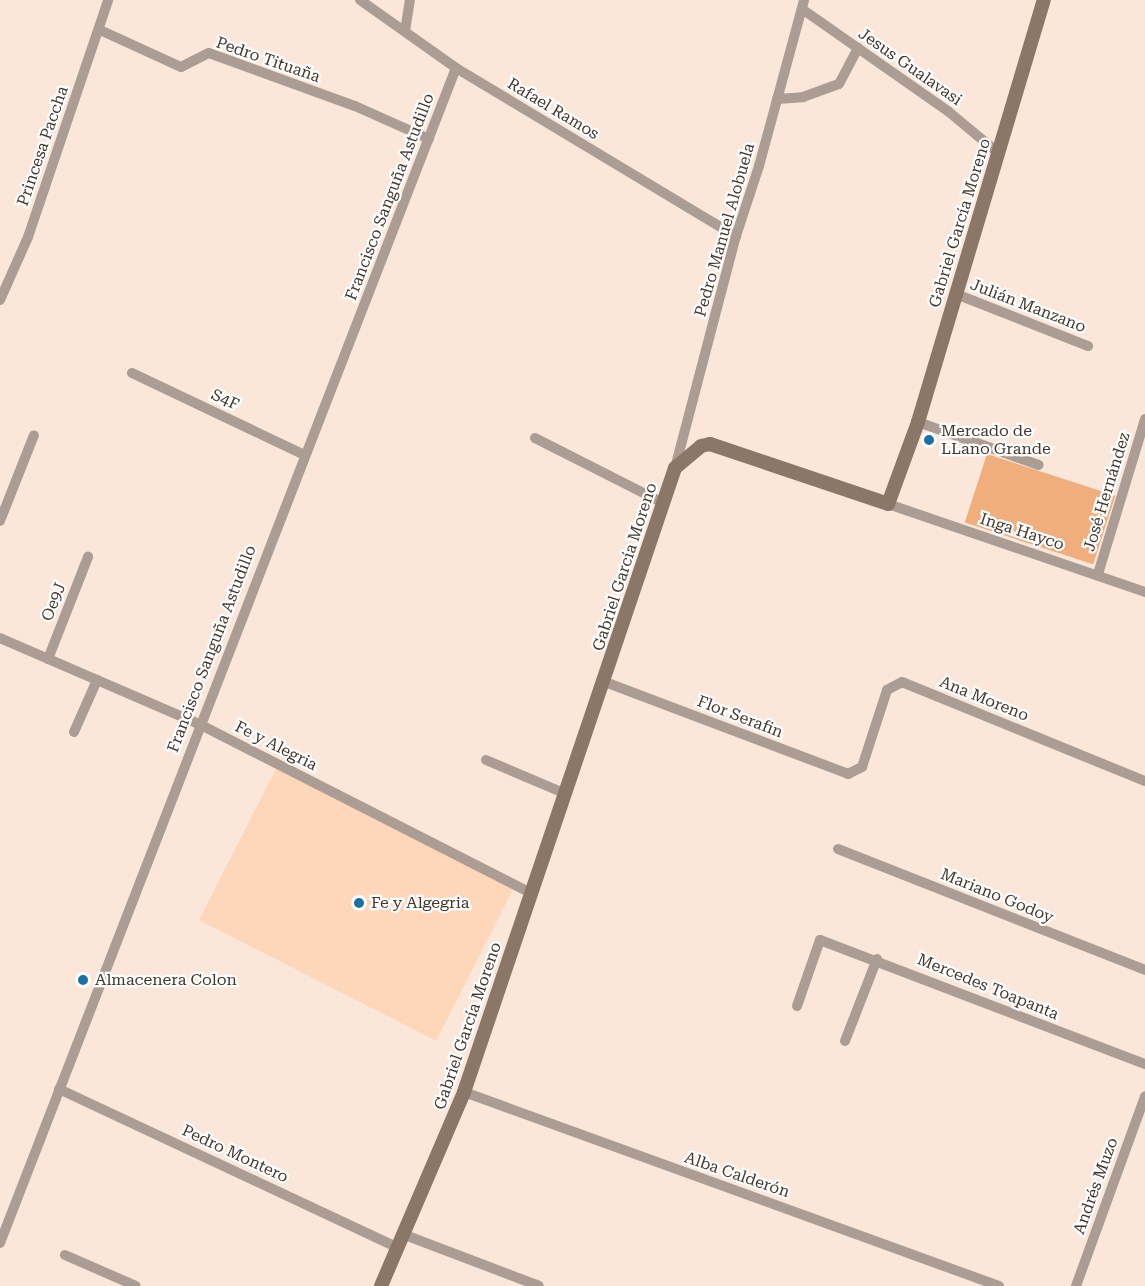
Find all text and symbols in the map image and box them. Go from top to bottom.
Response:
street label: Jesus Gualavasi [855,24,965,110]
street label: Pedro Tituaña [213,33,323,87]
street label: Rafael Ramos [504,74,602,144]
street label: Princesa Paccha [13,84,73,208]
street label: Francisco Sanguña Astudillo [342,91,438,303]
street label: Gabriel García Moreno [925,136,995,310]
street label: Pedro Manuel Alobuela [691,141,759,319]
street label: Julián Manzano [967,275,1089,337]
street label: S4F [208,385,242,415]
place label: Mercado de LLano Grande [941,421,1051,459]
street label: José Hernández [1080,430,1134,554]
marker: Mercado de LLano Grande [922,433,936,447]
street label: Gabriel García Moreno [589,480,661,654]
street label: Inga Hayco [978,509,1066,555]
street label: Francisco Sanguña Astudillo [164,543,260,755]
street label: Oe9J [38,580,70,624]
street label: Ana Moreno [937,672,1031,726]
street label: Flor Serafin [694,692,786,742]
street label: Fe y Alegria [232,717,320,775]
street label: Mariano Godoy [938,865,1056,927]
place label: Fe y Algegria [371,893,469,913]
marker: Fe y Algegria [352,896,366,910]
street label: Gabriel García Moreno [430,940,506,1112]
street label: Mercedes Toapanta [915,950,1061,1024]
place label: Almacenera Colon [95,970,237,990]
marker: Almacenera Colon [76,973,90,987]
street label: Pedro Montero [179,1121,291,1187]
street label: Andrés Muzo [1070,1135,1122,1237]
street label: Alba Calderón [682,1148,792,1202]

